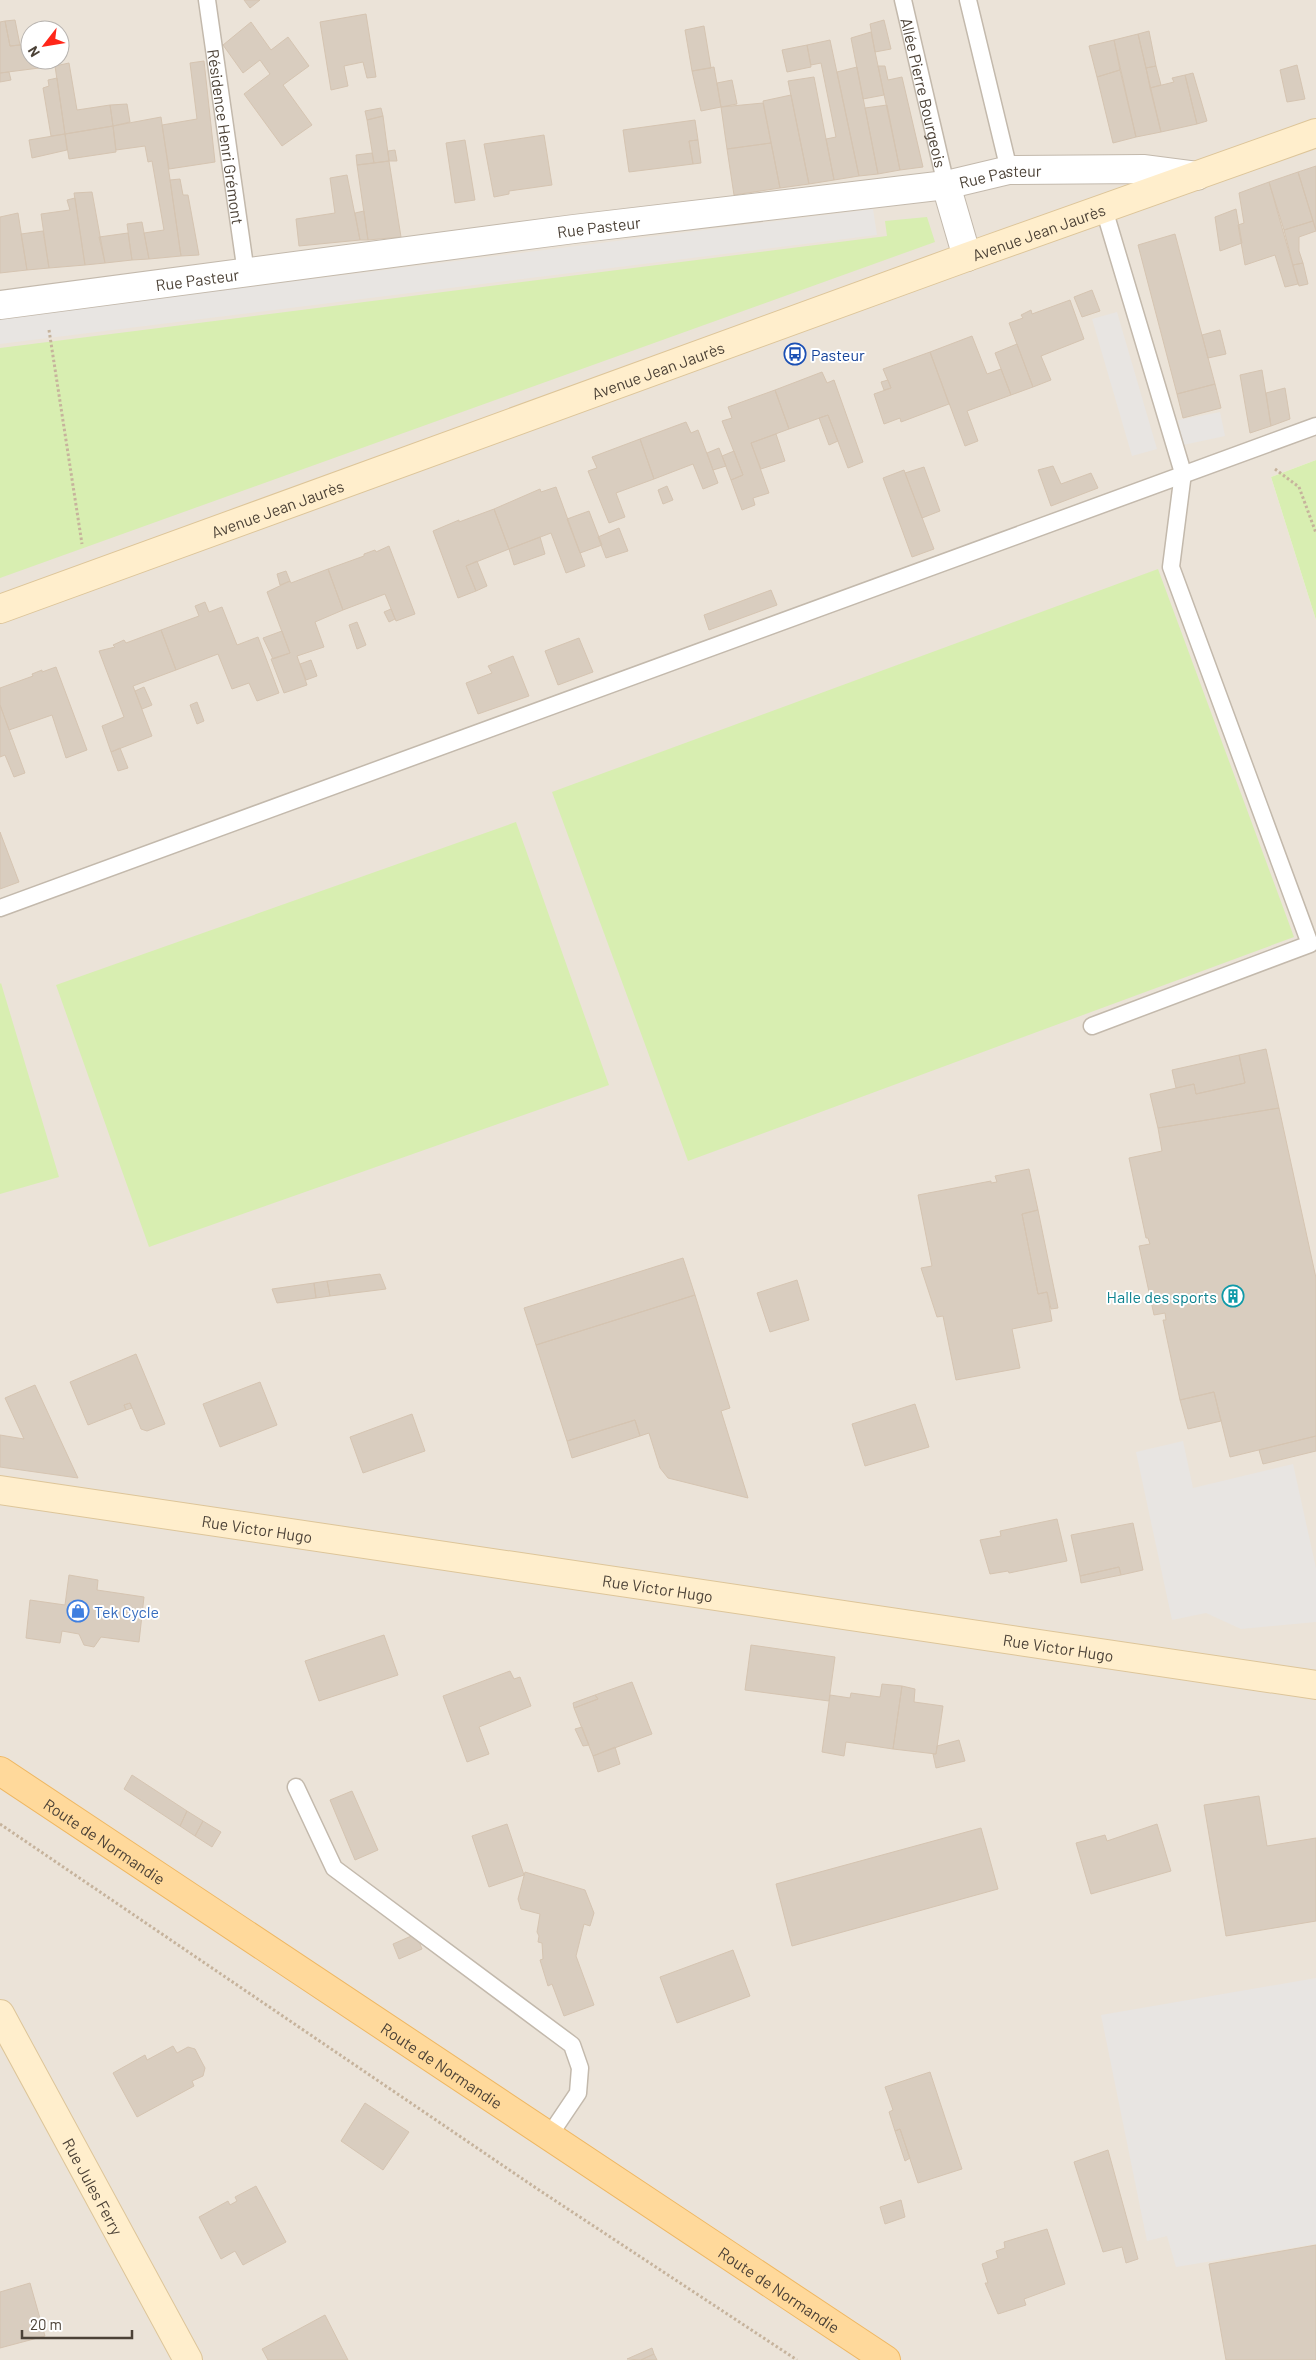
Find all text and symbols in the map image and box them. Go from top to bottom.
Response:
street label: Allée Pierre Bourgeois [898,16,951,169]
north arrow [20,20,70,70]
text: N [24,44,43,60]
street label: Résidence Henri Grémont [205,48,248,226]
street label: Rue Pasteur [957,160,1042,191]
street label: Avenue Jean Jaurès [970,199,1108,264]
street label: Rue Pasteur [556,212,642,241]
street label: Rue Pasteur [154,264,240,294]
street label: Avenue Jean Jaurès [589,337,727,402]
bus stop icon: Pasteur [783,342,807,366]
place label: Pasteur [811,345,865,364]
street label: Avenue Jean Jaurès [208,475,346,541]
building icon: Halle des sports [1221,1284,1245,1308]
place label: Halle des sports [1107,1287,1217,1306]
street label: Rue Victor Hugo [201,1511,314,1546]
street label: Rue Victor Hugo [601,1570,714,1605]
shop icon: Tek Cycle [66,1599,90,1623]
place label: Tek Cycle [94,1602,159,1621]
street label: Rue Victor Hugo [1002,1629,1115,1664]
street label: Route de Normandie [41,1794,169,1888]
street label: Route de Normandie [378,2018,506,2112]
street label: Rue Jules Ferry [60,2135,128,2238]
street label: Route de Normandie [715,2242,844,2336]
scale bar [22,2308,132,2340]
text: 20 m [30,2315,62,2333]

